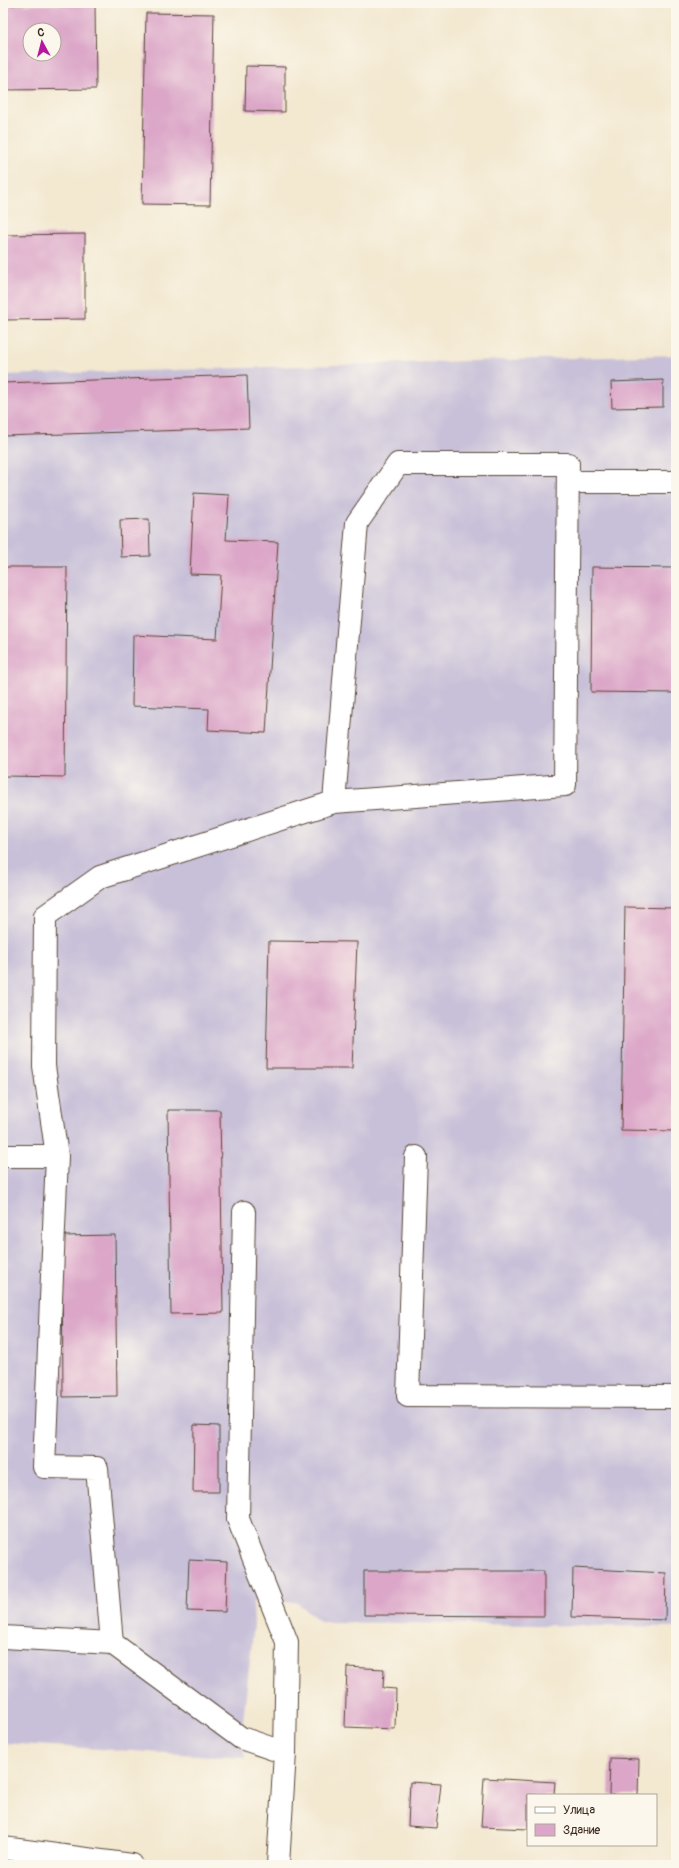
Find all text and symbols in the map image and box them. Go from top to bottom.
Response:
north arrow [22,22,62,62]
text: С [37,26,45,39]
legend [527,1794,657,1846]
text: Улица [563,1803,595,1818]
text: Здание [563,1823,600,1838]

